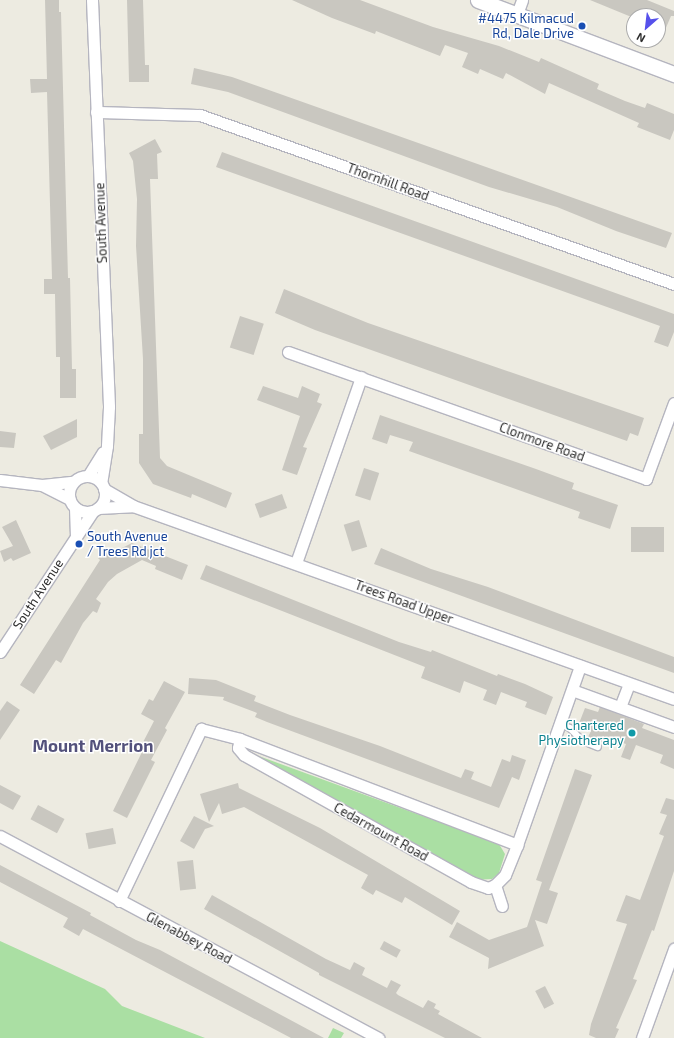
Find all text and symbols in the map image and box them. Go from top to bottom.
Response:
north arrow [626,8,666,48]
place label: #4475 Kilmacud Rd, Dale Drive [478,11,574,42]
marker: #4475 Kilmacud Rd, Dale Drive [577,21,587,31]
text: N [634,31,647,46]
street label: Thornhill Road [345,160,431,204]
street label: South Avenue [92,182,110,264]
street label: Clonmore Road [497,419,587,465]
place label: South Avenue / Trees Rd jct [87,529,168,560]
marker: South Avenue / Trees Rd jct [74,539,84,549]
street label: South Avenue [9,556,67,632]
street label: Trees Road Upper [353,577,455,627]
place label: Chartered Physiotherapy [539,718,624,749]
marker: Chartered Physiotherapy [627,728,637,738]
district label: Mount Merrion [32,736,154,756]
street label: Cedarmount Road [331,800,431,864]
street label: Glenabbey Road [143,909,235,967]

